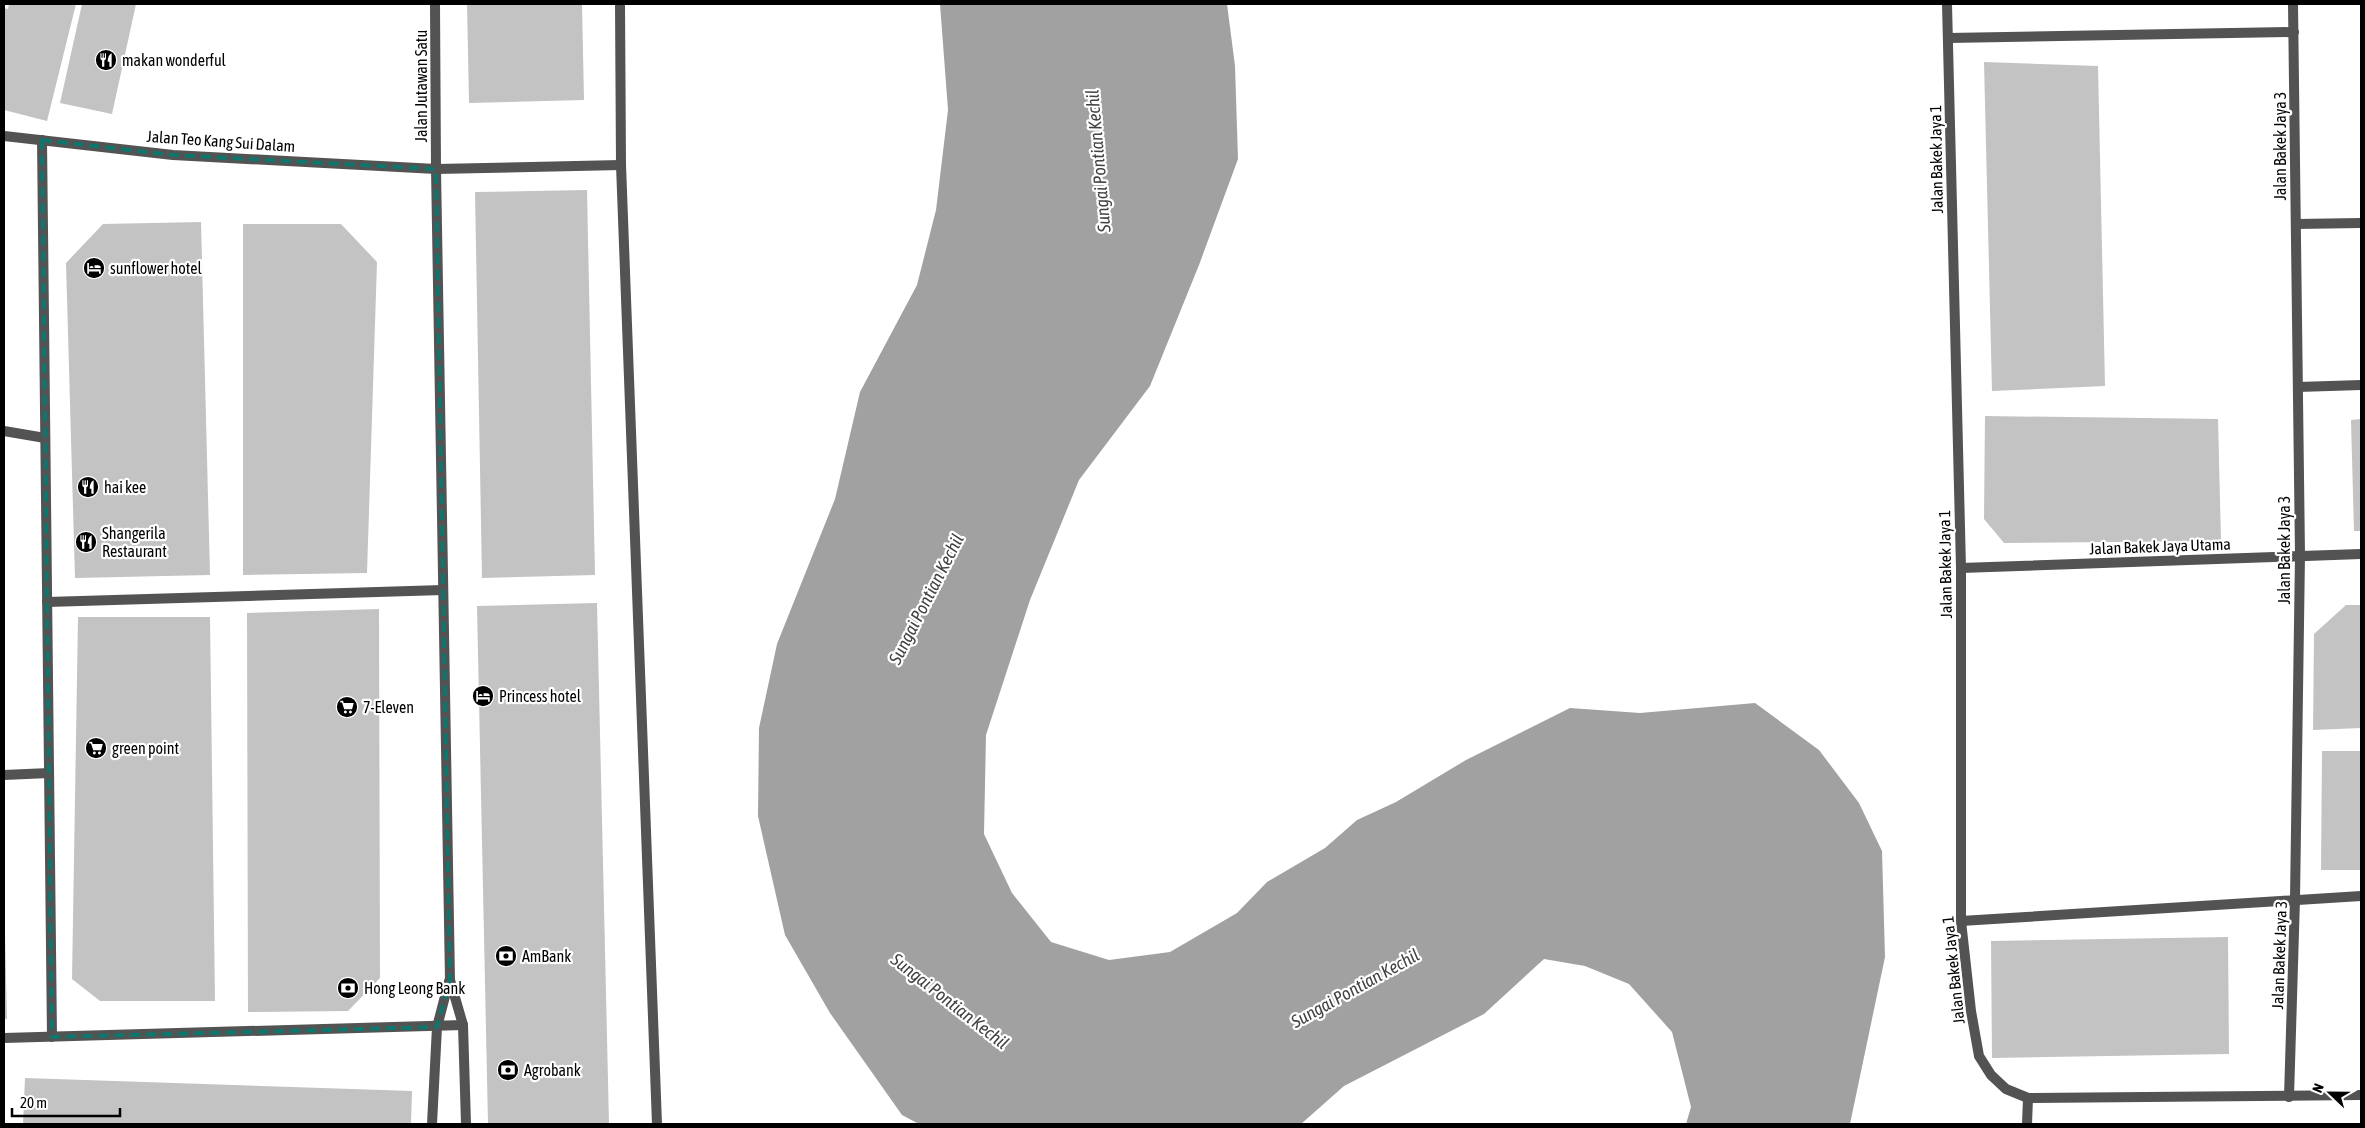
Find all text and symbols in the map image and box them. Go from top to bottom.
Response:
street label: Jalan Jutawan Satu [412,30,430,142]
restaurant icon: makan wonderful [94,48,118,72]
place label: makan wonderful [122,51,227,69]
water label: Sungai Pontian Kechil [1081,89,1115,234]
street label: Jalan Bakek Jaya 3 [2271,92,2290,200]
street label: Jalan Bakek Jaya 1 [1926,105,1947,213]
street label: Jalan Teo Kang Sui Dalam [146,127,296,156]
hotel icon: sunflower hotel [82,256,106,280]
place label: sunflower hotel [110,259,203,277]
restaurant icon: hai kee [76,475,100,499]
place label: hai kee [104,478,146,496]
street label: Jalan Bakek Jaya 3 [2275,496,2294,604]
street label: Jalan Bakek Jaya 1 [1935,510,1956,618]
place label: Shangerila Restaurant [102,524,167,560]
restaurant icon: Shangerila Restaurant [74,530,98,554]
water label: Sungai Pontian Kechil [884,530,968,669]
street label: Jalan Bakek Jaya Utama [2089,535,2231,558]
hotel icon: Princess hotel [471,684,495,708]
place label: Princess hotel [499,687,582,705]
supermarket icon: 7-Eleven [335,695,359,719]
place label: 7-Eleven [363,698,414,716]
supermarket icon: green point [84,736,108,760]
place label: green point [112,739,180,758]
street label: Jalan Bakek Jaya 3 [2268,900,2291,1010]
street label: Jalan Bakek Jaya 1 [1938,915,1969,1025]
bank icon: AmBank [494,944,518,968]
water label: Sungai Pontian Kechil [1286,944,1423,1032]
place label: AmBank [522,947,571,965]
water label: Sungai Pontian Kechil [886,948,1013,1053]
bank icon: Hong Leong Bank [336,976,360,1000]
place label: Hong Leong Bank [364,979,465,998]
bank icon: Agrobank [496,1058,520,1082]
place label: Agrobank [524,1061,581,1080]
north arrow [2305,1068,2355,1118]
text: N [2309,1081,2327,1095]
scale bar [12,1086,120,1118]
text: 20 m [20,1094,47,1111]

